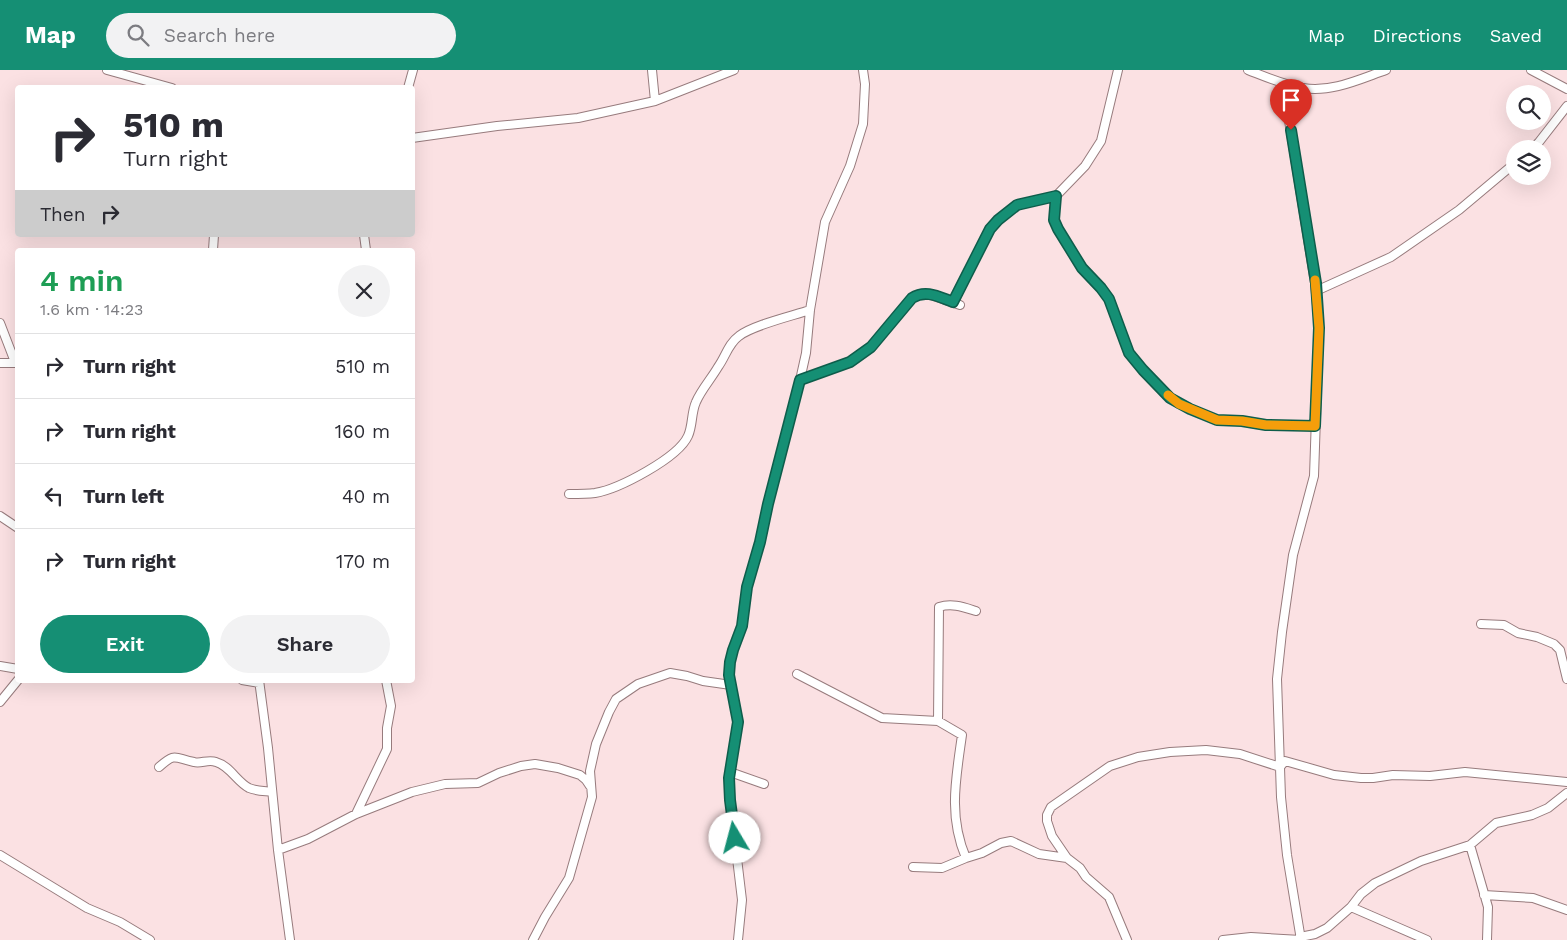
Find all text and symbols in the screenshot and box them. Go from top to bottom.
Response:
search box [106,13,456,58]
text: Map [25,21,76,49]
icon: search [124,21,152,49]
text: Search here [164,24,275,47]
text: Map [1308,25,1345,46]
text: Directions [1373,25,1462,46]
text: Saved [1490,25,1542,46]
pin [1270,79,1312,130]
map controls [1506,85,1551,185]
button: search [1506,85,1551,130]
icon: arrive [1277,86,1305,114]
text: 510 m [123,104,224,146]
icon: right [40,105,105,170]
button: layers [1506,140,1551,185]
text: Turn right [123,146,228,171]
icon: right [96,200,124,228]
text: Then [40,203,86,226]
text: 4 min [40,263,124,298]
button: close [338,265,390,317]
text: 1.6 km · 14:23 [40,300,143,319]
icon: right [40,352,68,380]
text: Turn right [83,355,176,378]
text: 510 m [335,355,390,378]
icon: right [40,417,68,445]
text: Turn right [83,420,176,443]
text: 160 m [335,420,390,443]
icon: left [40,482,68,510]
text: Turn left [83,485,164,508]
text: 40 m [342,485,390,508]
icon: right [40,547,68,575]
text: Turn right [83,550,176,573]
text: 170 m [336,550,390,573]
button: Exit [40,615,210,673]
button: Share [220,615,390,673]
position arrow [708,811,760,863]

